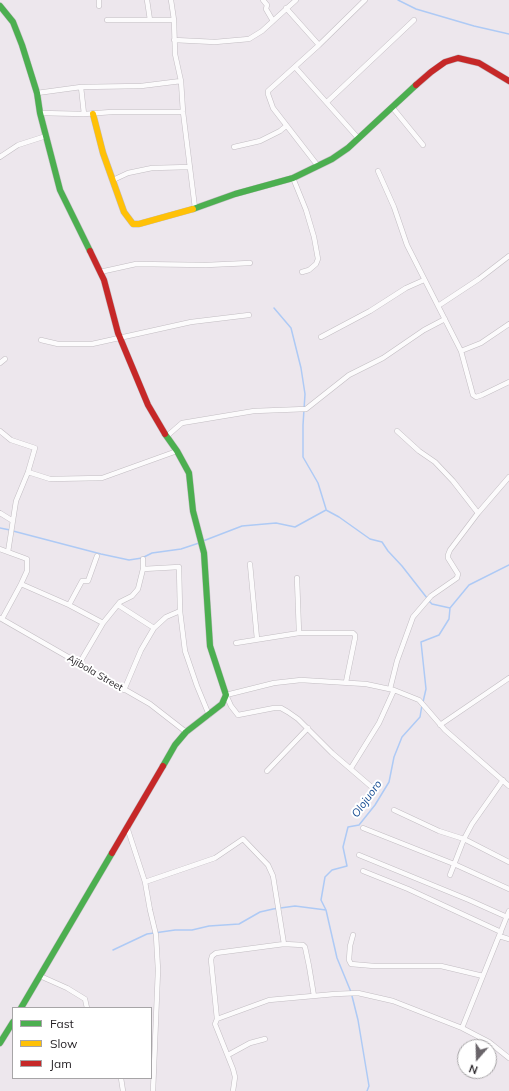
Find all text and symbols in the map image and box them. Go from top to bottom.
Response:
street label: Ajibola Street [65,652,125,694]
water label: Olojuoro [349,778,385,820]
legend [12,1007,152,1079]
text: Fast [50,1016,74,1031]
text: Slow [50,1036,78,1051]
north arrow [457,1039,497,1079]
text: Jam [50,1056,72,1071]
text: N [467,1061,480,1077]

